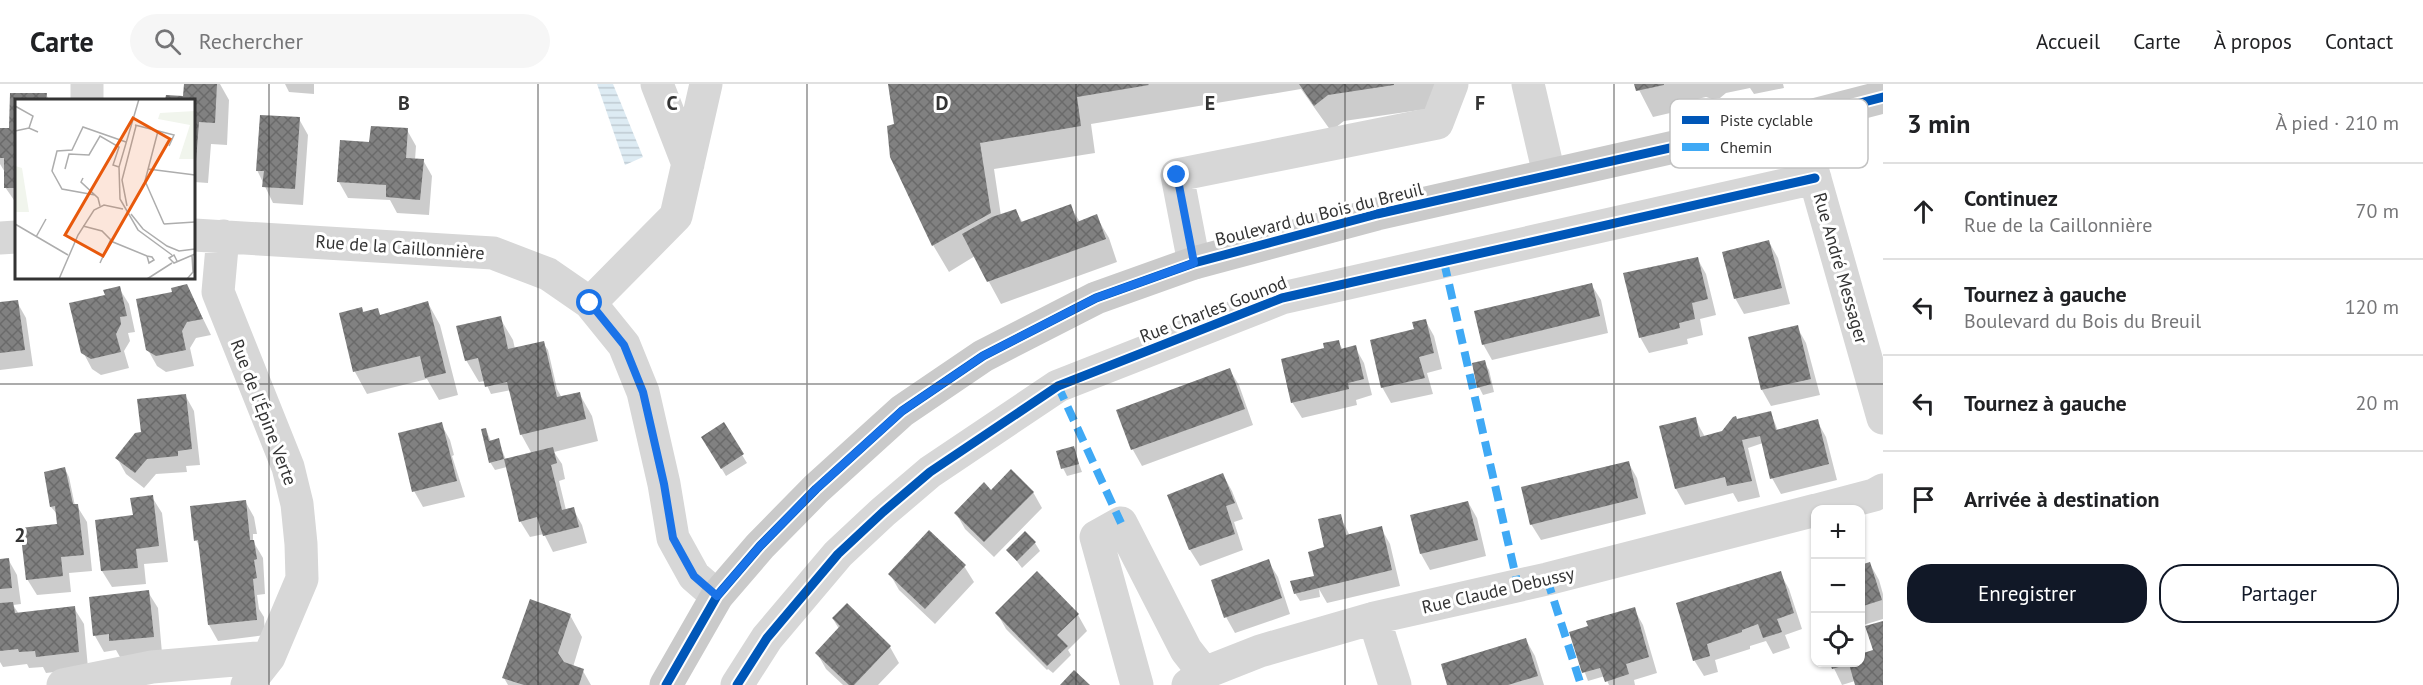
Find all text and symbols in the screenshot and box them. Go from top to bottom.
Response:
search box [130,14,550,68]
text: Carte [30,23,94,60]
icon: search [151,25,184,58]
text: Rechercher [199,27,303,55]
text: Accueil [2036,28,2100,55]
text: Carte [2133,28,2181,55]
text: À propos [2214,28,2292,55]
text: Contact [2325,28,2393,55]
text: B [398,90,410,116]
text: C [666,90,678,116]
text: D [936,90,949,116]
text: E [1205,90,1215,116]
text: F [1475,90,1485,116]
inset map [15,99,195,279]
legend [1670,99,1868,168]
text: 3 min [1907,107,1970,140]
text: Piste cyclable [1720,110,1813,130]
text: À pied · 210 m [2275,110,2399,136]
text: Chemin [1720,137,1772,157]
route end [1163,161,1189,187]
street label: Boulevard du Bois du Breuil [1213,177,1426,251]
text: Continuez [1964,184,2058,212]
street label: Rue André Messager [1808,190,1874,346]
icon: ahead [1907,195,1940,228]
text: 70 m [2356,198,2399,224]
text: Rue de la Caillonnière [1964,212,2152,238]
street label: Rue de la Caillonnière [315,230,485,264]
street label: Rue Charles Gounod [1136,270,1290,348]
text: Tournez à gauche [1964,280,2127,308]
route start [576,289,602,315]
icon: left [1907,291,1940,324]
text: 120 m [2345,294,2399,320]
text: Boulevard du Bois du Breuil [1964,308,2201,334]
street label: Rue de l'Épine Verte [226,336,302,488]
icon: left [1907,387,1940,420]
text: Tournez à gauche [1964,389,2127,417]
text: 20 m [2356,390,2399,416]
icon: arrive [1907,483,1940,516]
text: Arrivée à destination [1964,485,2160,513]
map controls [1811,505,1865,667]
button: + [1811,505,1865,559]
text: 2 [14,522,26,548]
button: − [1811,559,1865,613]
street label: Rue Claude Debussy [1419,561,1577,619]
button: Enregistrer [1907,564,2147,623]
button: Partager [2159,564,2399,623]
button: locate [1811,613,1865,667]

